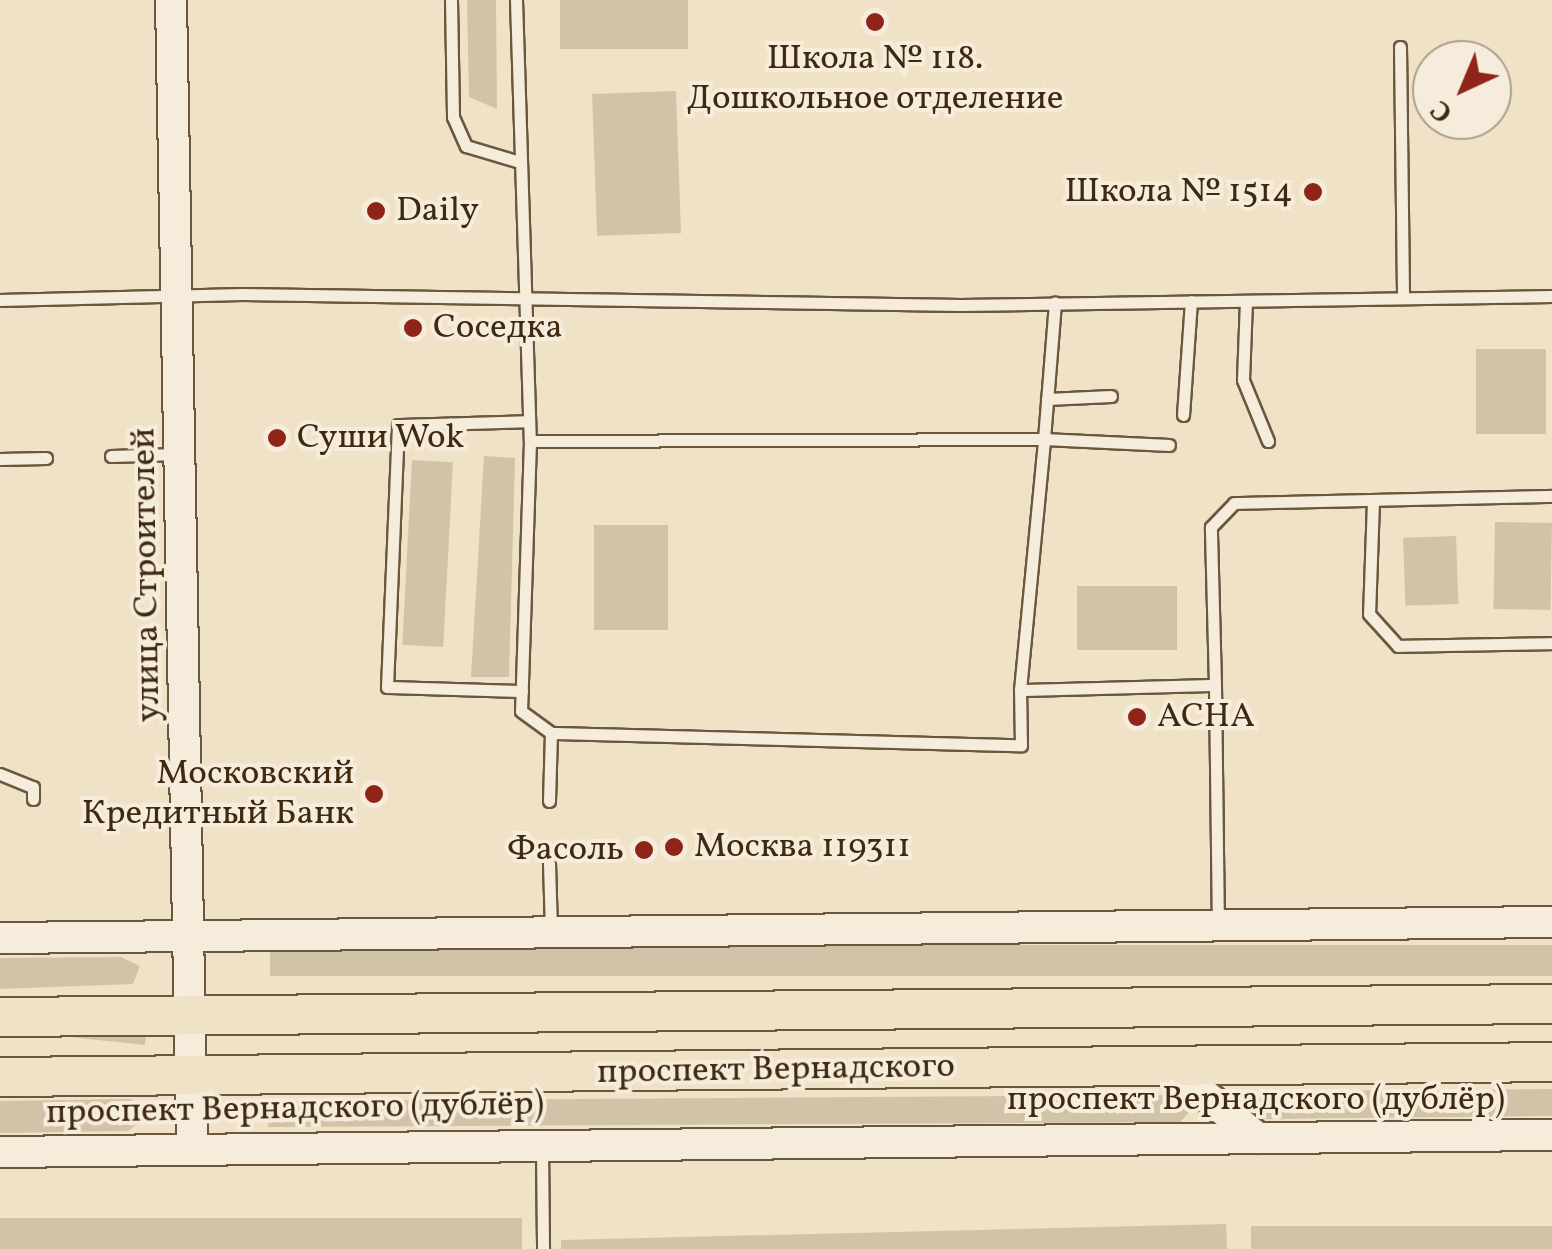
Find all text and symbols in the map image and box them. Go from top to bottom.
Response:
marker: Школа № 118. Дошкольное отделение [864,11,886,33]
place label: Школа № 118. Дошкольное отделение [687,38,1063,120]
north arrow [1412,40,1512,140]
text: С [1422,90,1462,131]
place label: Школа № 1514 [1065,171,1293,213]
marker: Школа № 1514 [1302,181,1324,203]
place label: Daily [396,190,479,232]
marker: Daily [365,200,387,222]
place label: Соседка [433,307,563,349]
marker: Соседка [402,317,424,339]
place label: Суши Wok [297,417,464,459]
street label: улица Строителей [123,427,171,723]
marker: Суши Wok [266,427,288,449]
place label: ACHA [1157,696,1255,738]
marker: ACHA [1126,706,1148,728]
place label: Московский Кредитный Банк [82,753,354,835]
marker: Московский Кредитный Банк [363,783,385,805]
place label: Москва 119311 [694,826,911,868]
place label: Фасоль [507,829,624,871]
marker: Москва 119311 [663,836,685,858]
marker: Фасоль [633,839,655,861]
street label: проспект Вернадского [597,1046,955,1094]
street label: проспект Вернадского (дублёр) [1007,1079,1505,1121]
street label: проспект Вернадского (дублёр) [46,1084,544,1134]

